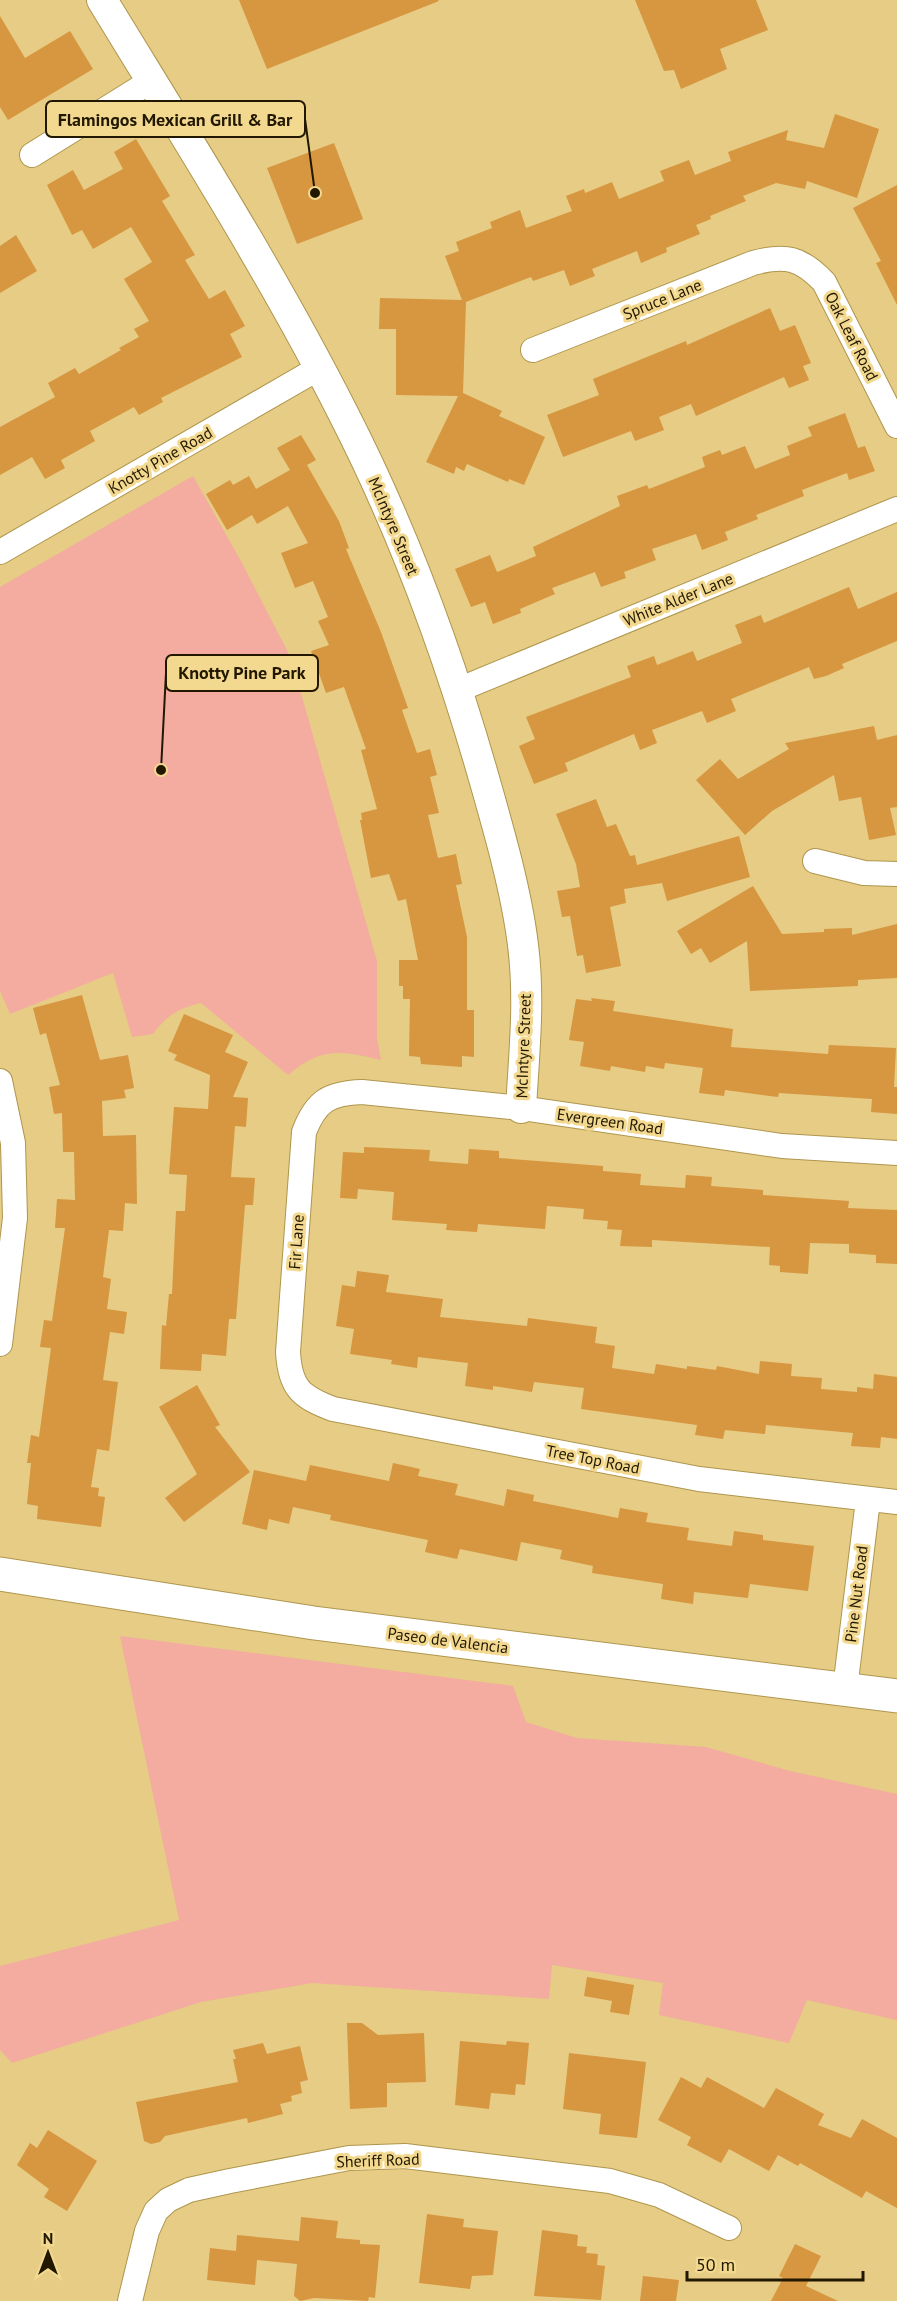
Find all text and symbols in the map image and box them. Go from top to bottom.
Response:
callout: Flamingos Mexican Grill & Bar [46,101,305,137]
text: Flamingos Mexican Grill & Bar [58,108,293,131]
street label: Spruce Lane [620,274,704,324]
street label: Oak Leaf Road [821,288,883,384]
street label: Knotty Pine Road [104,422,216,498]
street label: McIntyre Street [364,474,424,579]
street label: White Alder Lane [620,568,736,630]
callout: Knotty Pine Park [166,655,318,691]
text: Knotty Pine Park [178,661,306,684]
street label: McIntyre Street [511,993,535,1099]
street label: Evergreen Road [556,1104,664,1138]
street label: Fir Lane [284,1214,308,1270]
street label: Tree Top Road [545,1440,641,1478]
street label: Pine Nut Road [840,1544,872,1644]
street label: Paseo de Valencia [386,1623,510,1657]
street label: Sheriff Road [336,2149,420,2171]
north arrow [18,2223,78,2283]
text: N [43,2228,53,2248]
scale bar [687,2244,862,2282]
text: 50 m [696,2253,735,2276]

